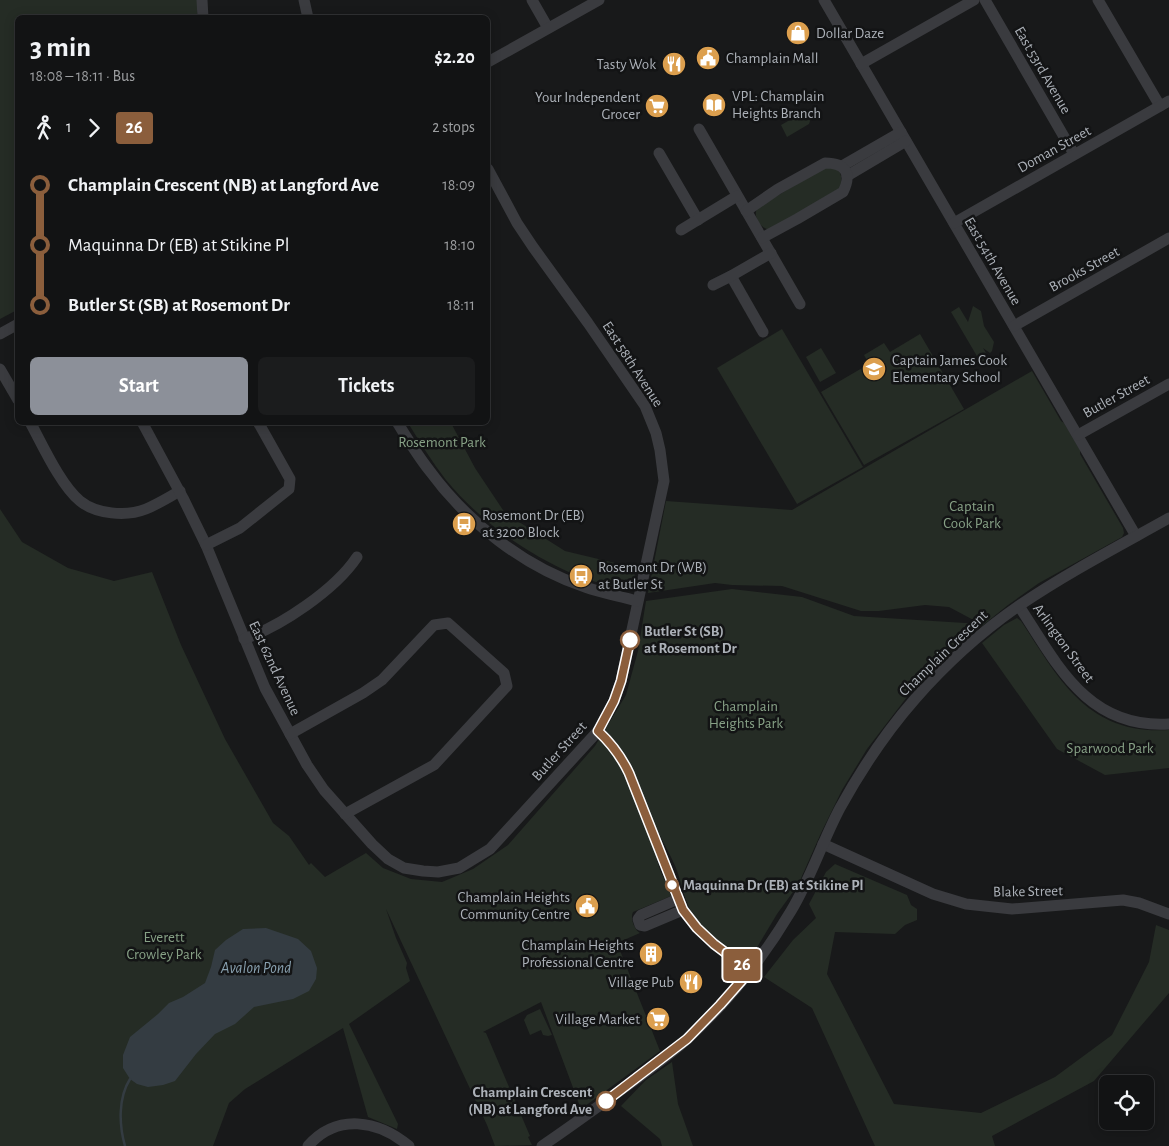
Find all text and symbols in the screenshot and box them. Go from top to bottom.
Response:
shop icon: Dollar Daze [785,20,811,46]
street label: East 53rd Avenue [1012,24,1074,116]
place label: Dollar Daze [816,26,884,41]
text: 3 min [30,34,91,62]
public building icon: Champlain Mall [695,45,721,71]
text: $2.20 [434,48,475,67]
restaurant icon: Tasty Wok [661,51,687,77]
place label: Champlain Mall [726,51,819,66]
place label: Tasty Wok [597,57,656,72]
text: 18:08 – 18:11 · Bus [30,68,135,84]
place label: VPL: Champlain Heights Branch [732,89,824,121]
place label: Your Independent Grocer [535,90,640,122]
library icon: VPL: Champlain Heights Branch [701,92,727,118]
supermarket icon: Your Independent Grocer [644,93,670,119]
icon: walk [30,114,58,142]
icon: forward [80,114,108,142]
text: 1 [66,119,72,135]
text: 26 [126,119,143,137]
text: 2 stops [432,119,475,135]
street label: Doman Street [1015,123,1094,176]
text: Champlain Crescent (NB) at Langford Ave [68,176,379,195]
text: 18:09 [442,177,475,193]
street label: East 54th Avenue [961,215,1024,308]
text: Maquinna Dr (EB) at Stikine Pl [68,236,289,255]
text: 18:10 [444,237,475,253]
street label: Brooks Street [1047,244,1122,295]
text: Butler St (SB) at Rosemont Dr [68,296,290,315]
text: 18:11 [447,297,475,313]
street label: East 58th Avenue [599,319,666,410]
place label: Captain James Cook Elementary School [892,353,1007,385]
school or university icon: Captain James Cook Elementary School [861,356,887,382]
button: Start [30,357,248,415]
button: Tickets [258,357,475,415]
street label: Butler Street [1080,372,1152,421]
park label: Rosemont Park [398,435,486,450]
park label: Captain Cook Park [943,499,1001,531]
place label: Rosemont Dr (EB) at 3200 Block [482,508,585,540]
bus stop icon: Rosemont Dr (EB) at 3200 Block [451,511,477,537]
place label: Rosemont Dr (WB) at Butler St [598,560,707,592]
bus stop icon: Rosemont Dr (WB) at Butler St [568,563,594,589]
street label: Arlington Street [1030,601,1097,686]
street label: Champlain Crescent [896,607,991,699]
street label: East 62nd Avenue [246,619,303,718]
place label: Butler St (SB) at Rosemont Dr [644,624,738,656]
marker: Butler St (SB) at Rosemont Dr [620,630,640,650]
park label: Champlain Heights Park [709,699,783,731]
street label: Butler Street [529,719,590,784]
park label: Sparwood Park [1066,741,1154,756]
marker: Maquinna Dr (EB) at Stikine Pl [665,878,679,892]
place label: Maquinna Dr (EB) at Stikine Pl [683,878,863,893]
street label: Blake Street [993,883,1063,900]
place label: Champlain Heights Community Centre [458,890,570,922]
public building icon: Champlain Heights Community Centre [574,893,600,919]
park label: Everett Crowley Park [127,930,202,962]
place label: Champlain Heights Professional Centre [522,938,634,970]
building icon: Champlain Heights Professional Centre [638,941,664,967]
line badge: 26 [720,949,764,981]
text: 26 [733,956,751,974]
water label: Avalon Pond [220,960,291,976]
restaurant icon: Village Pub [678,969,704,995]
place label: Village Pub [608,975,674,990]
supermarket icon: Village Market [645,1006,671,1032]
place label: Village Market [555,1012,640,1027]
map controls [1099,1075,1154,1130]
button: locate [1099,1075,1154,1130]
place label: Champlain Crescent (NB) at Langford Ave [468,1085,592,1117]
marker: Champlain Crescent (NB) at Langford Ave [596,1091,616,1111]

